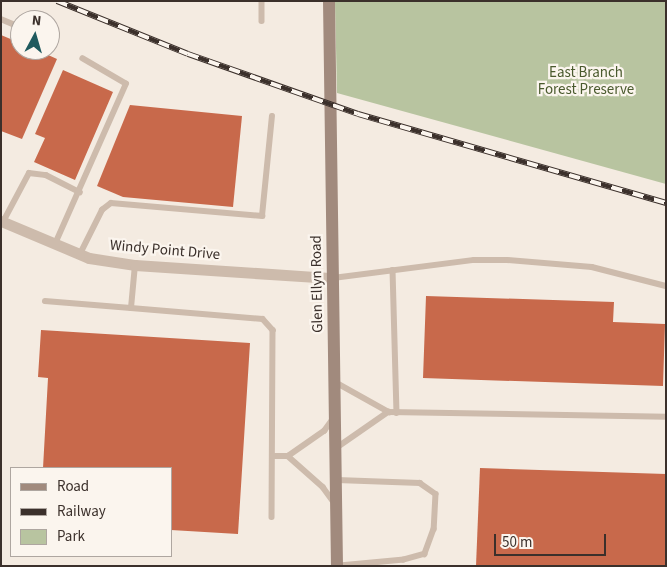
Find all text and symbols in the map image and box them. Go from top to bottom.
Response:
north arrow [10,10,60,60]
text: N [31,11,42,32]
park label: East Branch Forest Preserve [538,63,634,98]
street label: Glen Ellyn Road [307,235,327,333]
street label: Windy Point Drive [109,236,221,264]
legend [10,467,172,557]
text: Road [57,476,89,497]
text: Railway [57,501,106,522]
scale bar [497,524,610,556]
text: Park [57,526,85,547]
text: 50 m [502,532,532,553]

